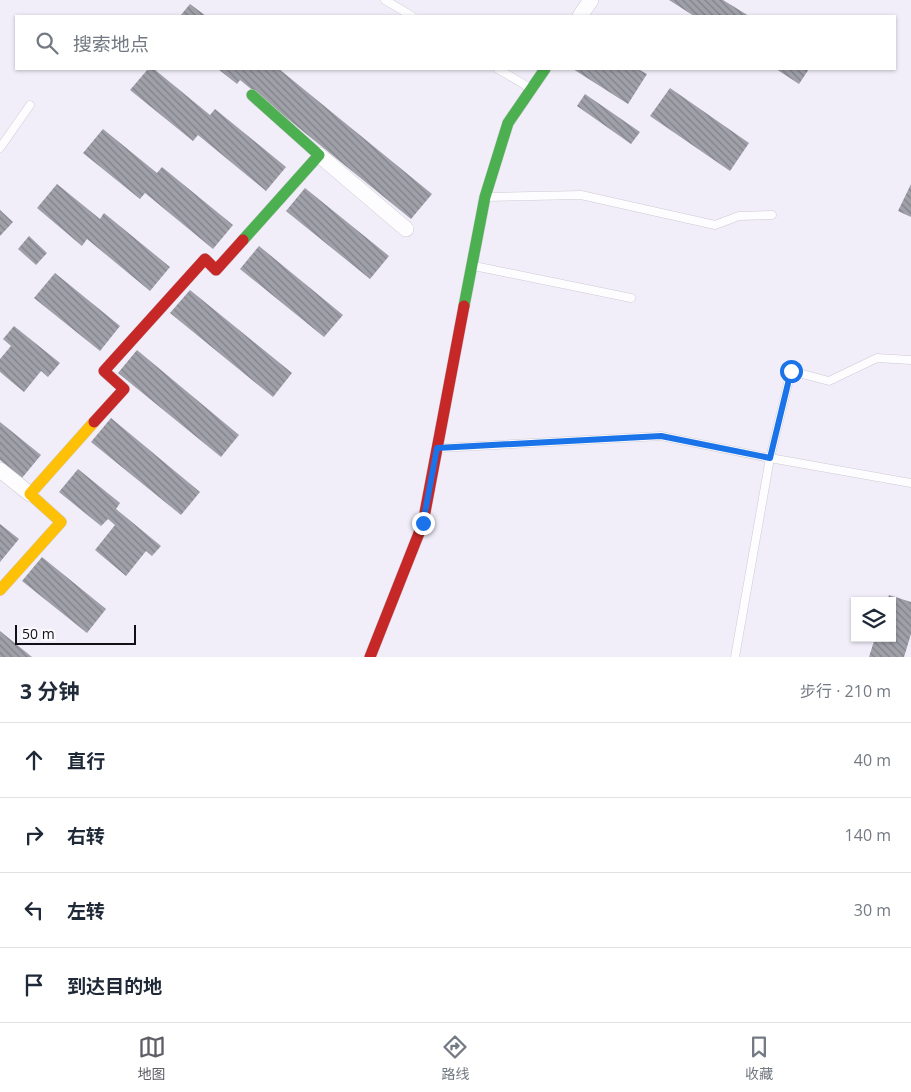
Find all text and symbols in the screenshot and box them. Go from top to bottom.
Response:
search box [15,15,896,70]
icon: search [33,29,61,57]
text: 搜索地点 [73,31,149,57]
route start [780,360,803,383]
route end [412,512,435,535]
map controls [851,597,896,642]
button: layers [851,597,896,642]
scale bar [15,622,136,645]
text: 50 m [22,624,55,643]
text: 3 分钟 [20,677,79,705]
text: 步行 · 210 m [800,680,891,702]
icon: ahead [20,746,48,774]
text: 直行 [67,748,105,774]
text: 40 m [854,749,891,771]
icon: right [20,821,48,849]
text: 右转 [67,823,105,849]
text: 140 m [845,824,891,846]
icon: left [20,896,48,924]
text: 左转 [67,898,105,924]
text: 30 m [854,899,891,921]
icon: arrive [20,971,48,999]
text: 到达目的地 [67,973,162,999]
tab: 地图 [138,1033,166,1083]
tab: 路线 [441,1033,469,1083]
tab: 收藏 [745,1033,773,1083]

